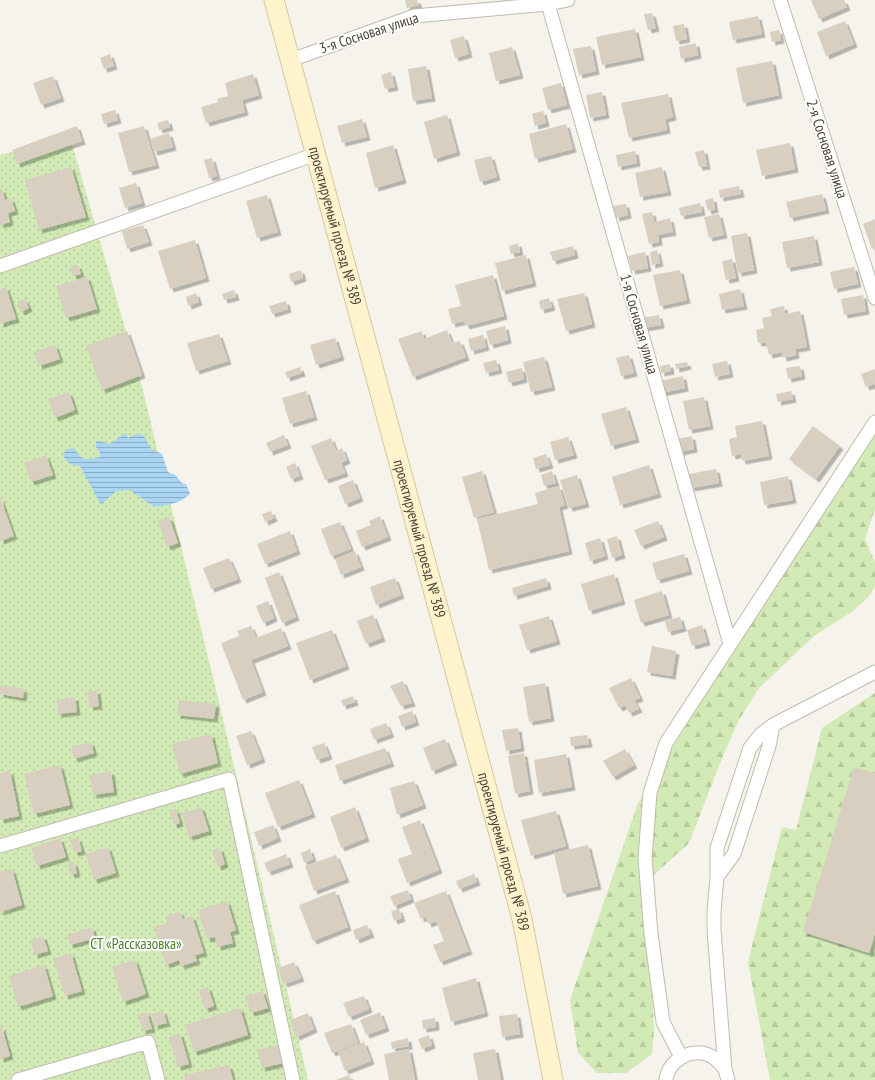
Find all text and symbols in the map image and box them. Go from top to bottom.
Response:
street label: 3-я Сосновая улица [317,8,421,57]
street label: 2-я Сосновая улица [803,97,852,201]
street label: проектируемый проезд № 389 [305,144,366,307]
street label: 1-я Сосновая улица [616,272,663,376]
street label: проектируемый проезд № 389 [389,457,450,620]
street label: проектируемый проезд № 389 [474,770,534,932]
park label: СТ «Рассказовка» [90,934,182,953]

